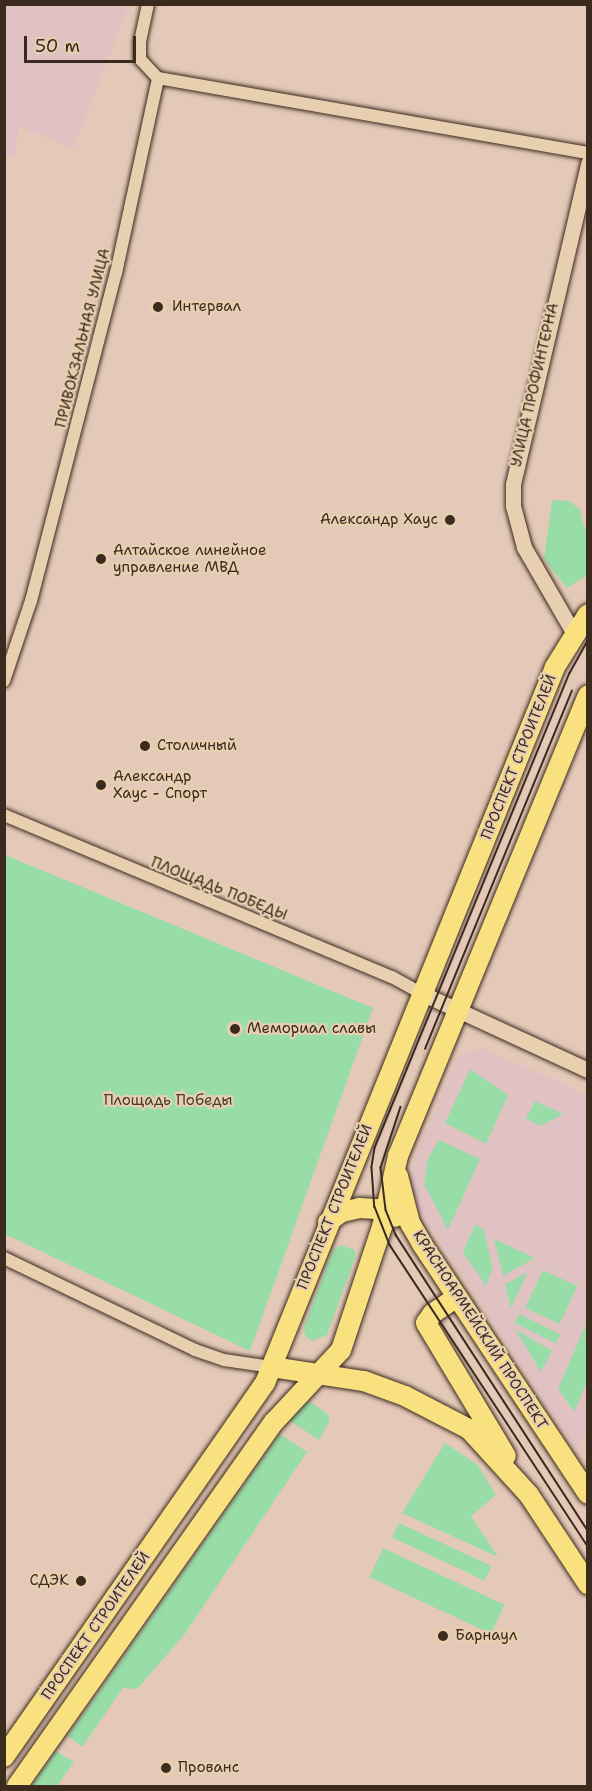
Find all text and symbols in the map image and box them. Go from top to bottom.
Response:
scale bar [27,24,140,62]
text: 50 m [35,34,80,58]
street label: ПРИВОКЗАЛЬНАЯ УЛИЦА [52,246,114,430]
marker: Интервал [149,298,167,316]
place label: Интервал [172,298,241,316]
street label: УЛИЦА ПРОФИНТЕРНА [507,301,563,469]
place label: Александр Хаус [320,511,438,529]
marker: Александр Хаус [443,513,457,527]
place label: Алтайское линейное управление МВД [113,541,267,576]
marker: Алтайское линейное управление МВД [94,552,108,566]
street label: ПРОСПЕКТ СТРОИТЕЛЕЙ [478,672,560,842]
place label: Столичный [157,737,237,755]
marker: Столичный [138,739,152,753]
place label: Александр Хаус - Спорт [113,767,207,802]
marker: Александр Хаус - Спорт [94,778,108,792]
street label: ПЛОЩАДЬ ПОБЕДЫ [148,853,290,925]
place label: Мемориал славы [247,1020,376,1038]
marker: Мемориал славы [228,1022,242,1036]
park label: Площадь Победы [104,1092,232,1110]
street label: ПРОСПЕКТ СТРОИТЕЛЕЙ [294,1122,376,1292]
street label: КРАСНОАРМЕЙСКИЙ ПРОСПЕКТ [409,1227,551,1433]
street label: ПРОСПЕКТ СТРОИТЕЛЕЙ [38,1549,154,1703]
place label: СДЭК [29,1572,69,1590]
marker: СДЭК [74,1574,88,1588]
place label: Барнаул [455,1627,517,1645]
marker: Барнаул [436,1629,450,1643]
place label: Прованс [178,1759,239,1777]
marker: Прованс [159,1761,173,1775]

